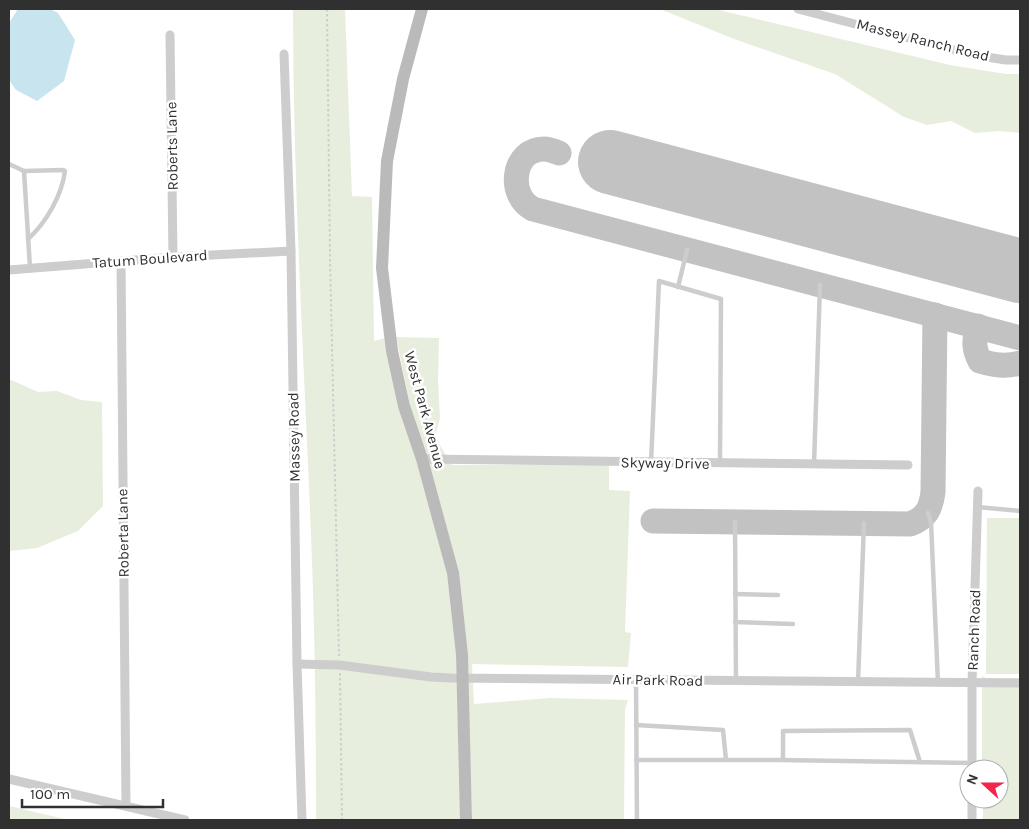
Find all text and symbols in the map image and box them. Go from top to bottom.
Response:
street label: Massey Ranch Road [855,15,991,65]
street label: Roberts Lane [162,102,182,190]
street label: Tatum Boulevard [92,246,208,272]
street label: West Park Avenue [401,349,449,471]
street label: Massey Road [284,392,304,482]
street label: Skyway Drive [620,453,710,473]
street label: Roberta Lane [113,488,133,578]
street label: Ranch Road [964,589,984,671]
street label: Air Park Road [613,670,703,690]
north arrow [959,759,1009,809]
text: N [963,772,982,787]
scale bar [22,776,164,808]
text: 100 m [30,785,70,803]

